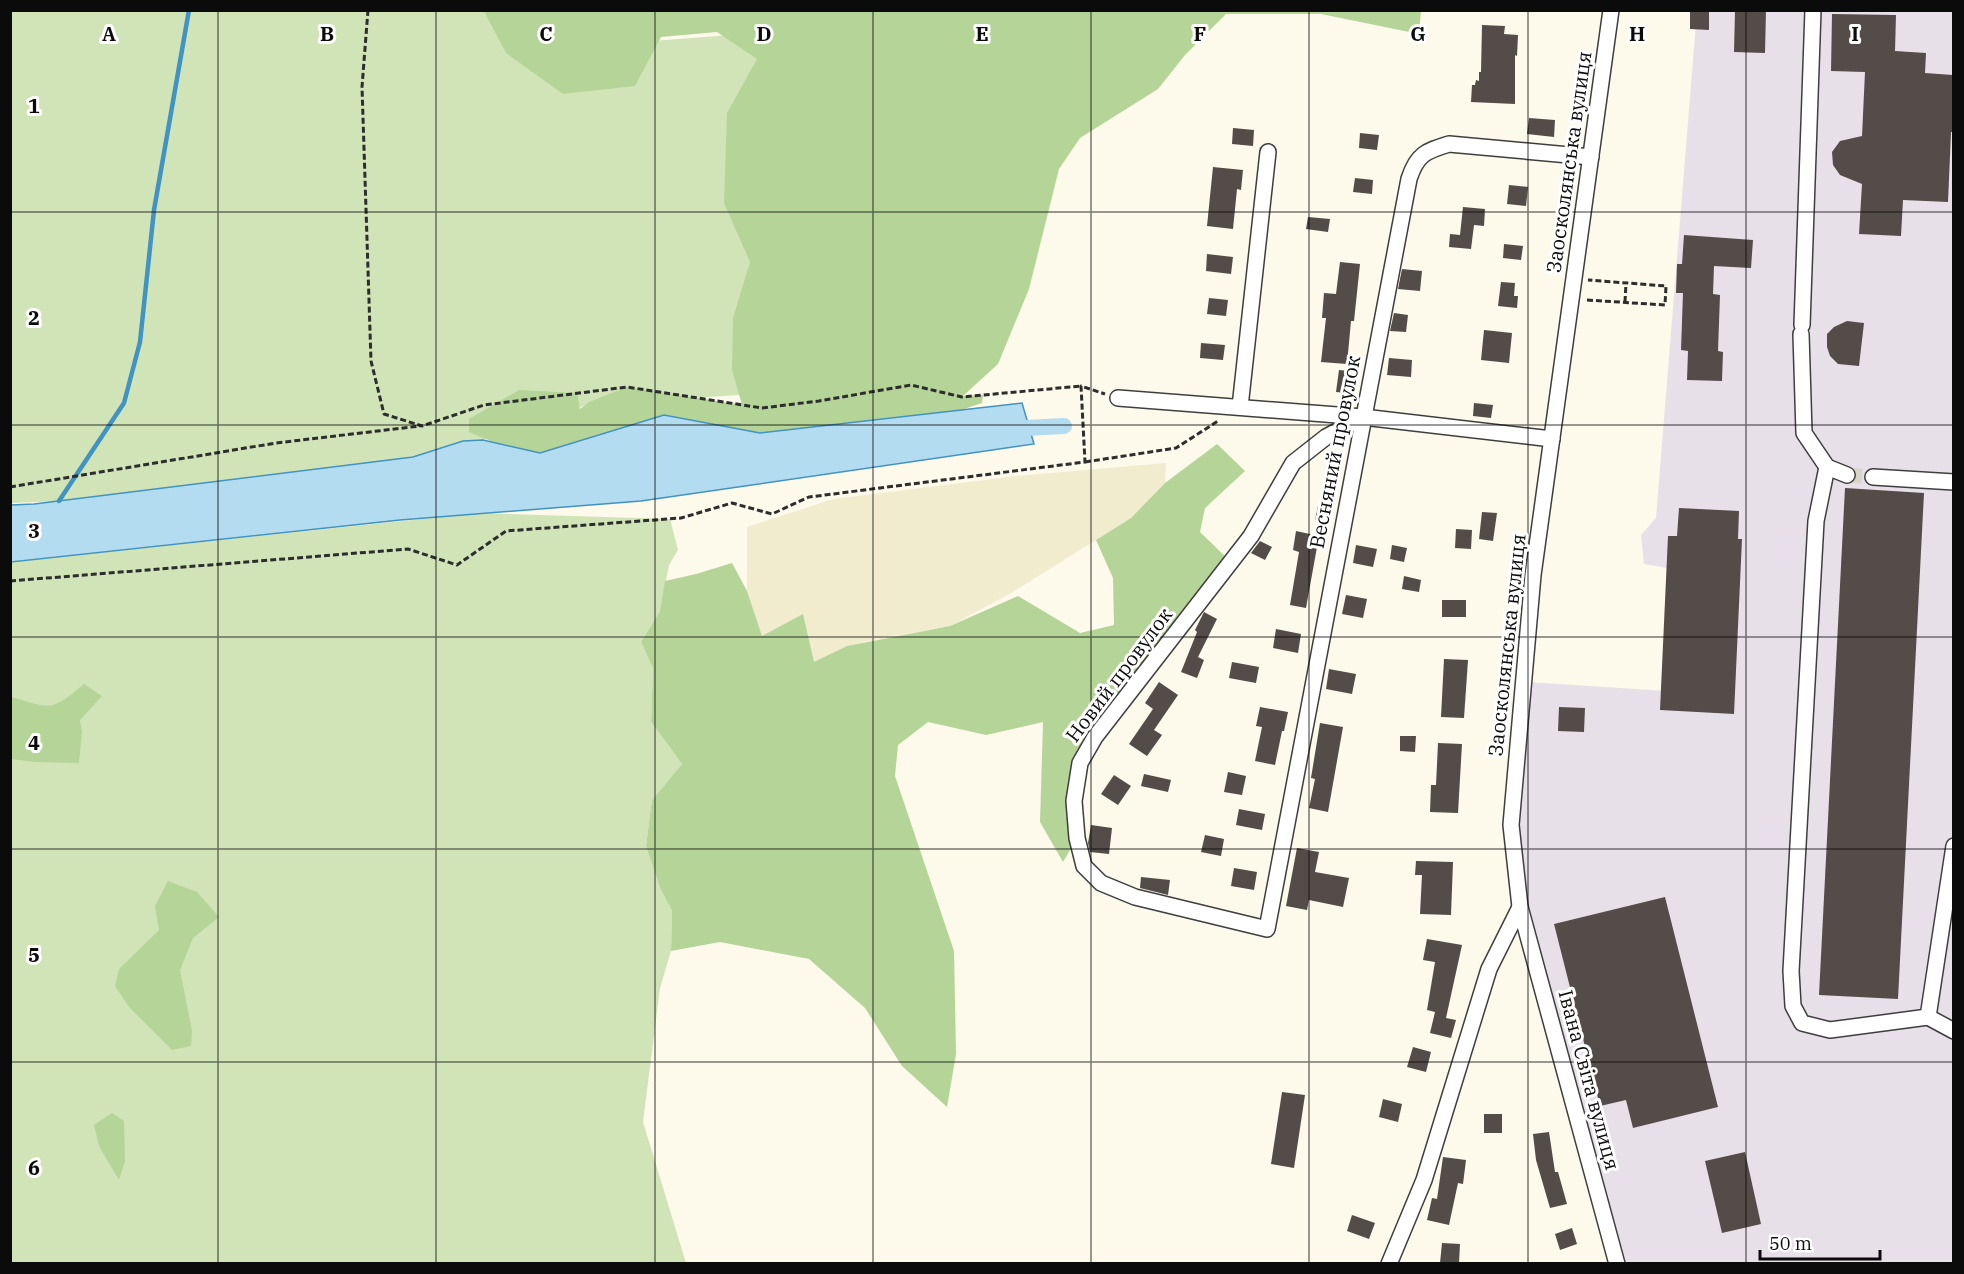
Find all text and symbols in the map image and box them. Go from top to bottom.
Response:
text: A [102,20,116,47]
text: B [320,20,334,47]
text: C [539,20,553,47]
text: D [756,20,772,47]
text: E [975,20,989,47]
text: F [1194,20,1206,47]
text: G [1410,20,1426,47]
text: H [1629,20,1645,47]
text: I [1851,20,1859,47]
street label: Заосколянська вулиця [1540,49,1597,275]
text: 1 [28,92,40,119]
text: 2 [28,304,40,331]
street label: Весняний провулок [1303,353,1367,551]
text: 3 [28,517,40,544]
street label: Заосколянська вулиця [1481,532,1532,758]
street label: Новий провулок [1059,602,1178,747]
text: 4 [28,729,40,756]
text: 5 [28,941,40,968]
street label: Івана Світа вулиця [1552,987,1626,1173]
text: 6 [28,1154,40,1181]
scale bar [1760,1223,1880,1261]
text: 50 m [1769,1232,1812,1255]

